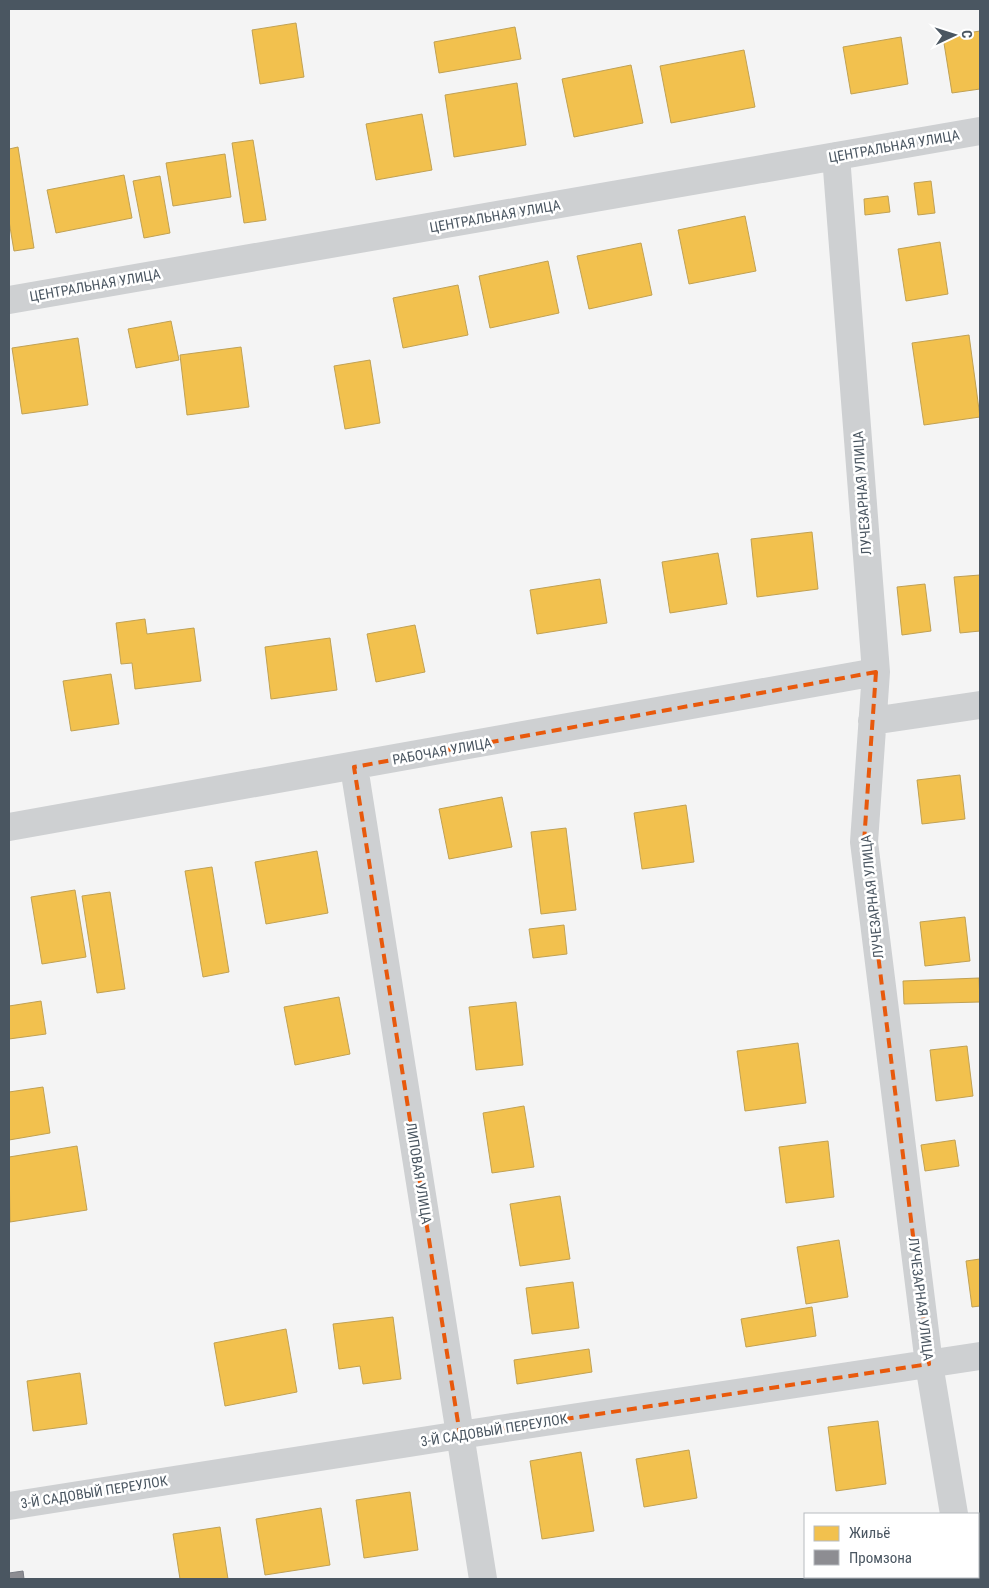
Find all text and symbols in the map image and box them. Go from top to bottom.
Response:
north arrow [929,10,979,60]
text: С [959,30,975,39]
street label: ЦЕНТРАЛЬНАЯ УЛИЦА [827,127,961,165]
street label: ЦЕНТРАЛЬНАЯ УЛИЦА [428,197,562,235]
street label: ЦЕНТРАЛЬНАЯ УЛИЦА [28,266,162,304]
street label: ЛУЧЕЗАРНАЯ УЛИЦА [850,430,874,556]
street label: РАБОЧАЯ УЛИЦА [391,734,493,768]
street label: ЛУЧЕЗАРНАЯ УЛИЦА [858,834,886,960]
street label: ЛИПОВАЯ УЛИЦА [403,1121,435,1225]
street label: ЛУЧЕЗАРНАЯ УЛИЦА [905,1236,937,1362]
street label: 3-Й САДОВЫЙ ПЕРЕУЛОК [419,1410,569,1450]
street label: 3-Й САДОВЫЙ ПЕРЕУЛОК [19,1472,169,1512]
legend [804,1513,979,1578]
text: Жильё [849,1524,890,1542]
text: Промзона [849,1549,912,1567]

